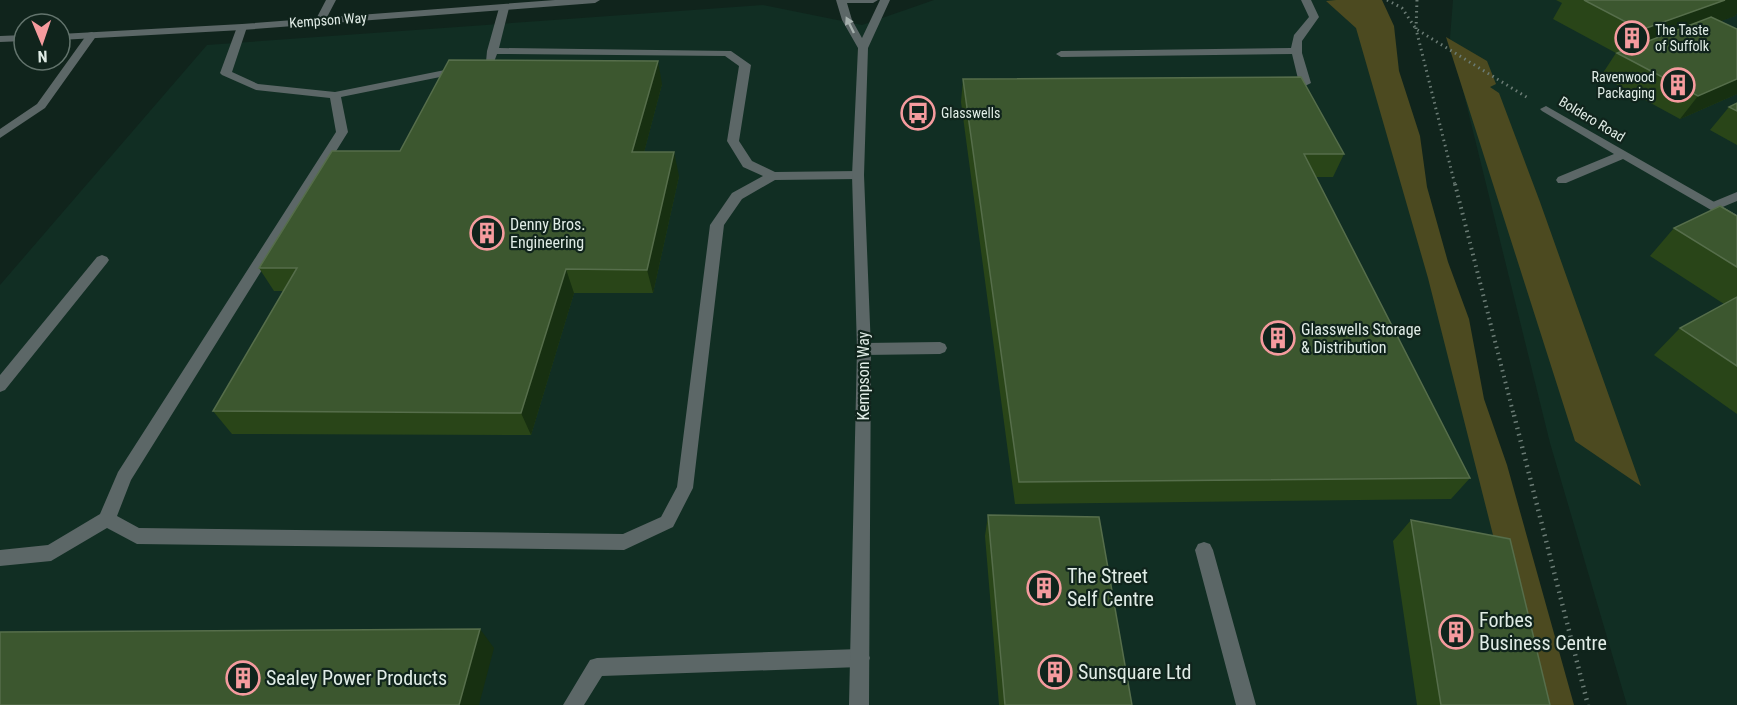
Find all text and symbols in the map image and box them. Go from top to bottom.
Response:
street label: Kempson Way [289,9,368,31]
north arrow [12,12,72,72]
one-way arrow [846,16,855,33]
building icon: The Taste of Suffolk [1614,20,1650,56]
place label: The Taste of Suffolk [1655,22,1710,54]
text: N [37,47,48,66]
building icon: Ravenwood Packaging [1660,67,1696,103]
place label: Ravenwood Packaging [1592,69,1655,101]
street label: Boldero Road [1556,93,1628,145]
bus stop icon: Glasswells [900,95,936,131]
place label: Glasswells [941,105,1000,121]
building icon: Denny Bros. Engineering [469,215,505,251]
place label: Denny Bros. Engineering [510,215,585,252]
building icon: Glasswells Storage & Distribution [1260,320,1296,356]
place label: Glasswells Storage & Distribution [1301,320,1421,357]
street label: Kempson Way [854,331,873,420]
place label: The Street Self Centre [1067,564,1154,611]
building icon: The Street Self Centre [1026,570,1062,606]
place label: Forbes Business Centre [1479,608,1607,655]
building icon: Forbes Business Centre [1438,614,1474,650]
building icon: Sunsquare Ltd [1037,654,1073,690]
building icon: Sealey Power Products [225,660,261,696]
place label: Sunsquare Ltd [1078,660,1191,684]
place label: Sealey Power Products [266,666,447,690]

